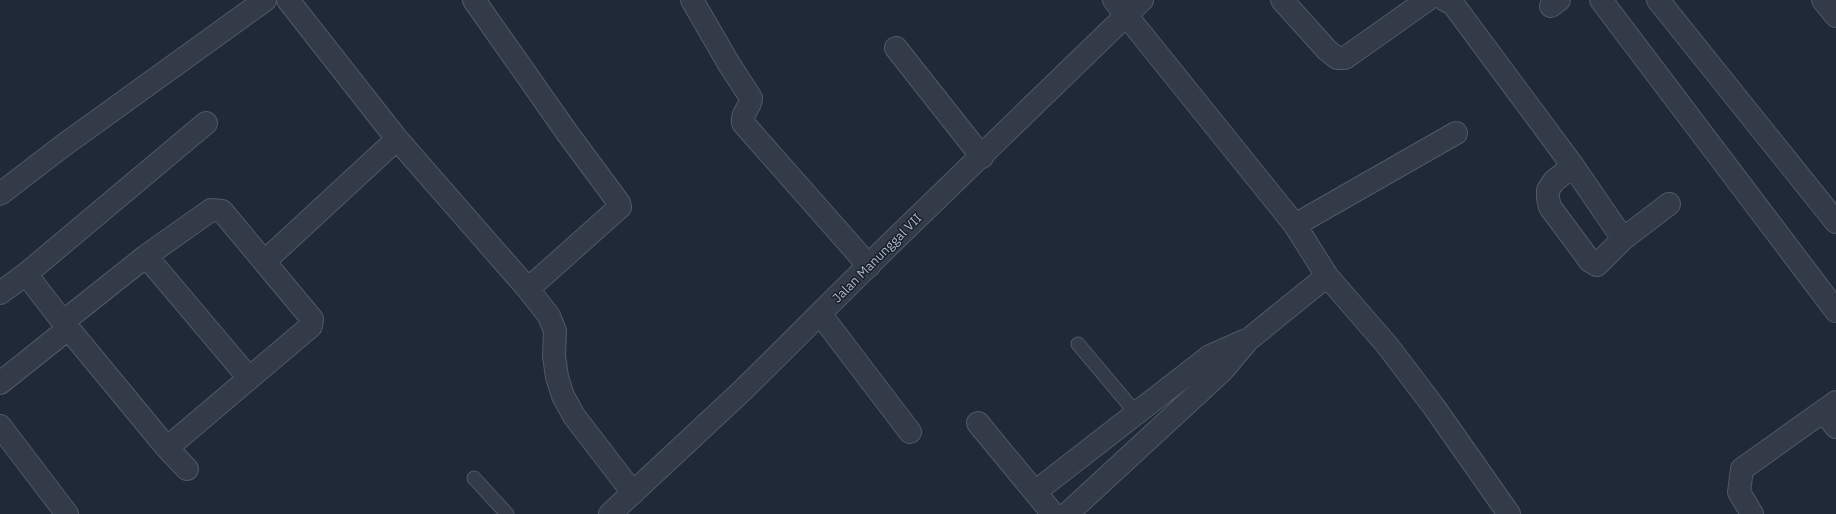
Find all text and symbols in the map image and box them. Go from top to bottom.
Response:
street label: Jalan Manunggal VII [829,210,925,306]

